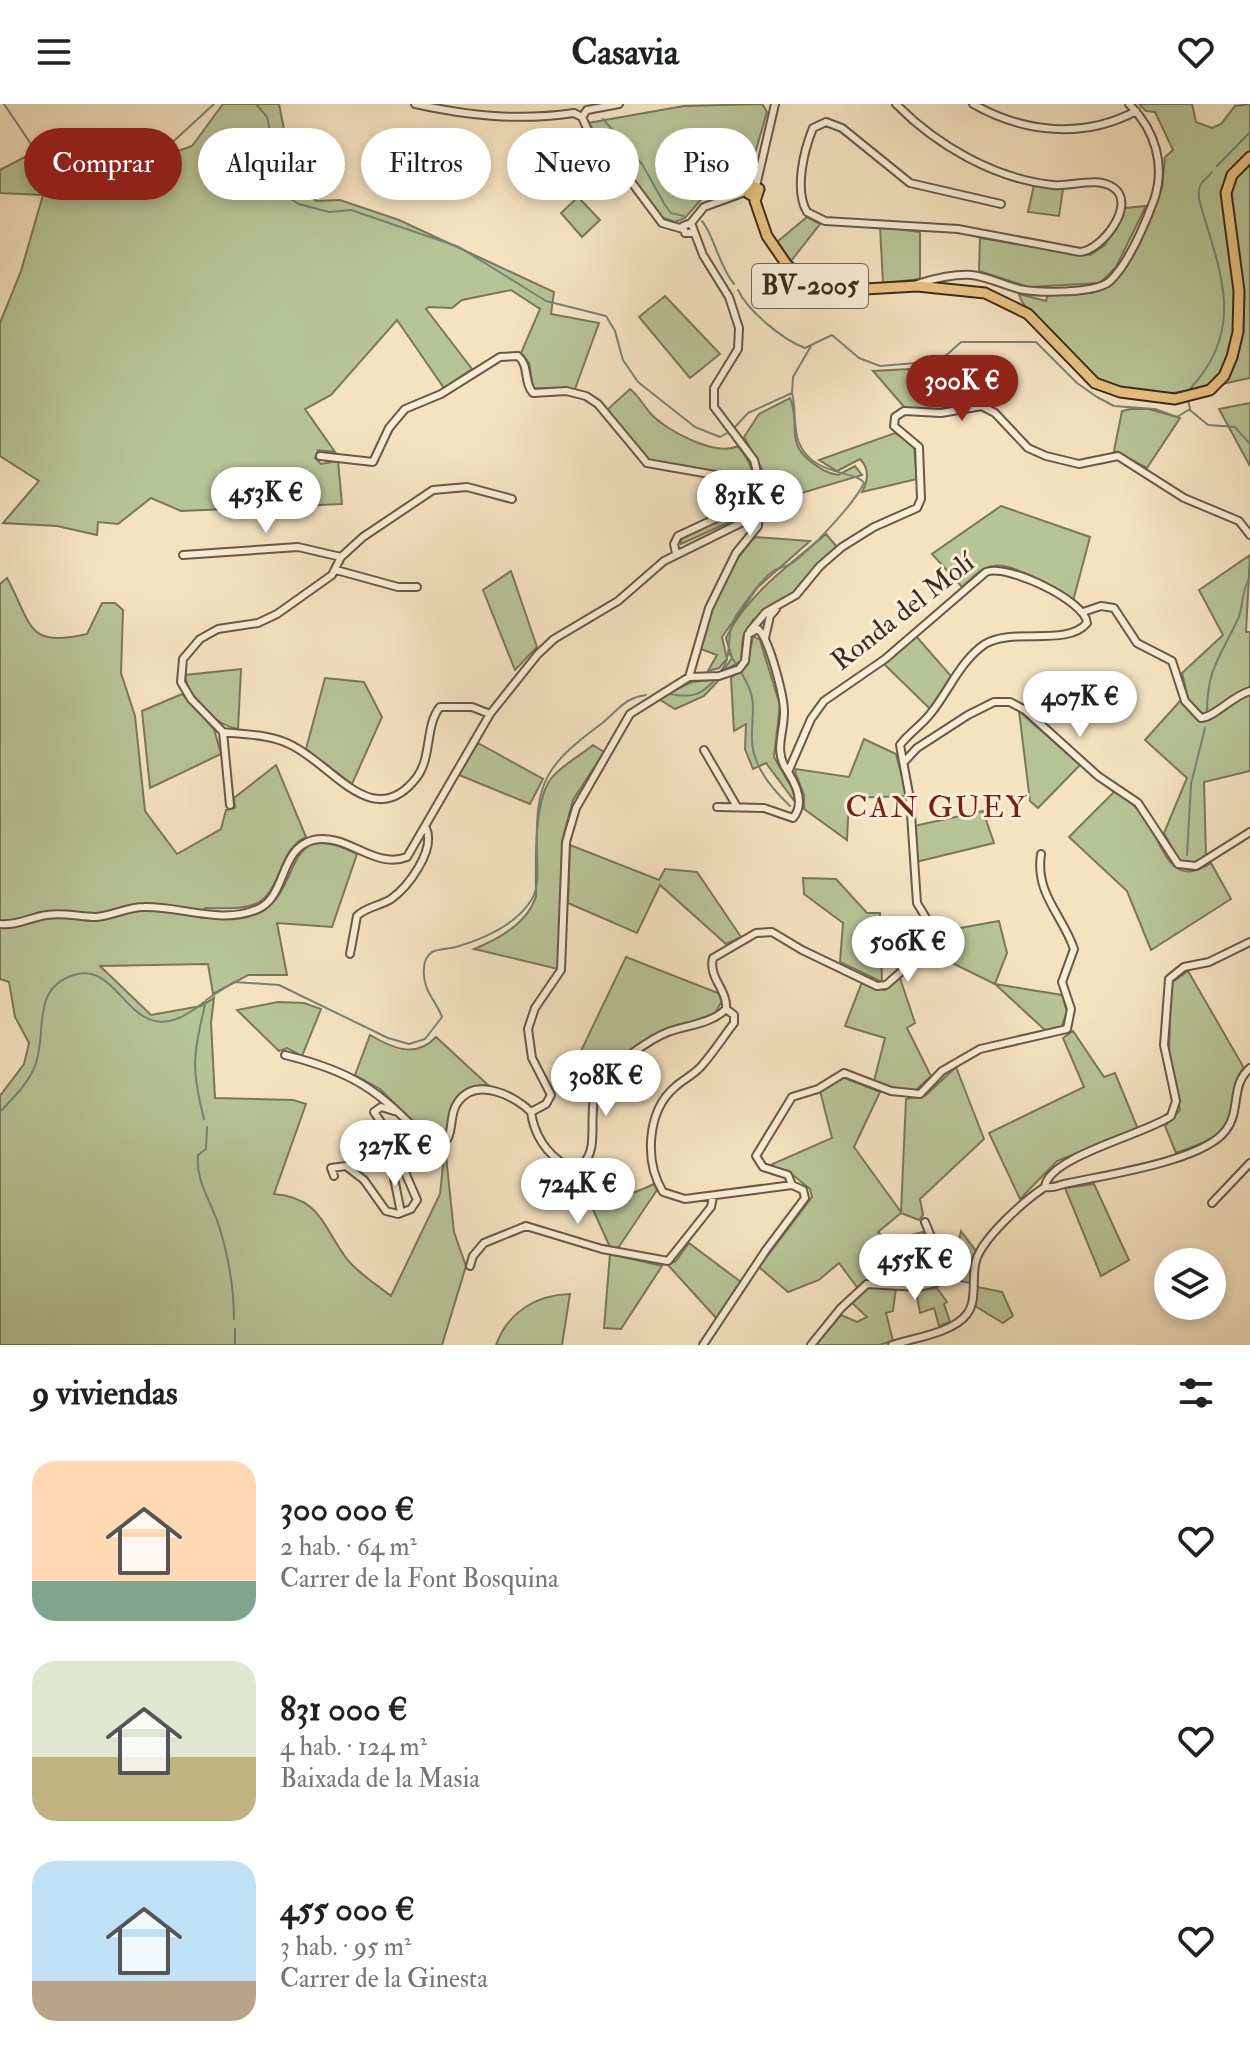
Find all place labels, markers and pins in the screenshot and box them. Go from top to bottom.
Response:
pin: 300K € [897,355,1027,423]
pin: 453K € [201,467,331,535]
pin: 831K € [685,470,815,538]
pin: 407K € [1015,671,1145,739]
pin: 506K € [843,916,973,984]
pin: 308K € [541,1050,671,1118]
pin: 327K € [330,1120,460,1188]
pin: 724K € [513,1158,643,1226]
pin: 455K € [850,1234,980,1302]

